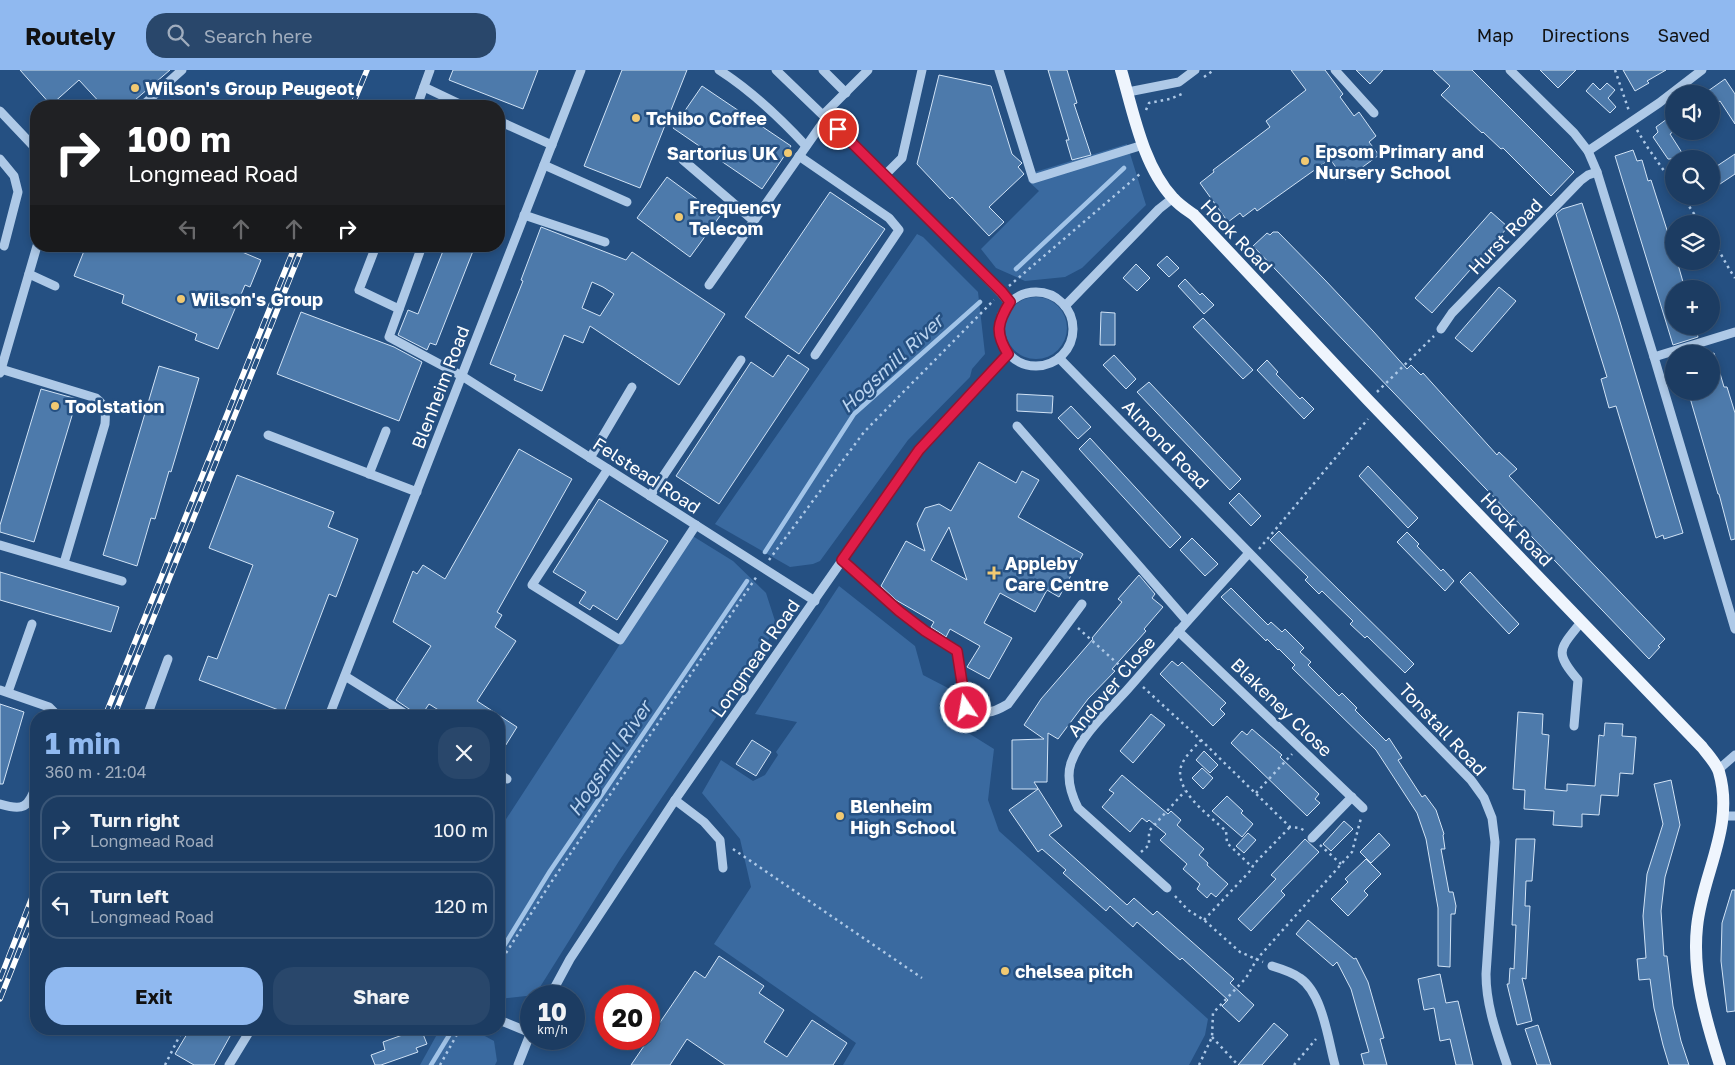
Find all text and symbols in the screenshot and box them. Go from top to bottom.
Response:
search box [146,13,496,58]
text: Routely [25,21,116,50]
icon: search [164,21,192,49]
text: Search here [204,24,313,47]
text: Map [1477,24,1513,46]
text: Directions [1541,24,1629,46]
text: Saved [1657,24,1710,46]
place label: Wilson's Group Peugeot [145,77,354,99]
marker: Wilson's Group Peugeot [129,82,141,94]
map controls [1665,85,1720,400]
button: sound [1665,85,1720,140]
place label: Tchibo Coffee [646,107,767,129]
pin [817,108,859,150]
marker: Tchibo Coffee [630,112,642,124]
icon: arrive [824,115,852,143]
text: 100 m [128,118,231,160]
icon: right [45,120,110,185]
place label: Epsom Primary and Nursery School [1315,140,1484,183]
place label: Sartorius UK [667,142,778,164]
marker: Sartorius UK [782,147,794,159]
button: search [1665,150,1720,205]
marker: Epsom Primary and Nursery School [1299,155,1311,167]
text: Longmead Road [128,160,298,187]
street label: Hurst Road [1463,193,1547,279]
street label: Hook Road [1196,195,1278,277]
place label: Frequency Telecom [689,196,781,239]
marker: Frequency Telecom [673,211,685,223]
icon: left [174,215,202,243]
icon: ahead [227,215,255,243]
icon: ahead [280,215,308,243]
icon: right [333,215,361,243]
button: layers [1665,215,1720,270]
button: + [1665,280,1720,335]
place label: Wilson's Group [191,288,323,310]
marker: Wilson's Group [175,293,187,305]
water label: Hogsmill River [834,307,949,417]
street label: Blenheim Road [406,322,474,452]
button: − [1665,345,1720,400]
place label: Toolstation [65,395,164,417]
street label: Almond Road [1118,395,1214,493]
marker: Toolstation [49,400,61,412]
street label: Felstead Road [589,432,705,518]
street label: Hook Road [1476,488,1558,570]
place label: Appleby Care Centre [1005,552,1109,595]
marker: Appleby Care Centre [987,566,1001,580]
street label: Longmead Road [706,595,804,721]
street label: Andover Close [1062,631,1160,741]
street label: Blakeney Close [1227,653,1337,761]
street label: Tonstall Road [1395,678,1491,780]
position arrow [939,681,991,733]
water label: Hogsmill River [562,694,657,820]
text: 1 min [45,725,121,761]
button: close [438,727,490,779]
text: 360 m · 21:04 [45,762,146,782]
place label: Blenheim High School [850,795,956,838]
text: Turn right [90,808,180,831]
marker: Blenheim High School [834,810,846,822]
icon: right [47,815,75,843]
text: 100 m [434,818,488,841]
text: Longmead Road [90,831,214,851]
text: Turn left [90,884,169,907]
icon: left [47,891,75,919]
text: 120 m [434,894,488,917]
text: Longmead Road [90,907,214,927]
place label: chelsea pitch [1015,960,1133,982]
marker: chelsea pitch [999,965,1011,977]
button: Exit [45,967,263,1025]
button: Share [273,967,490,1025]
speed limit sign: 20 [595,985,660,1050]
text: 10 [538,996,567,1027]
text: km/h [537,1022,568,1037]

